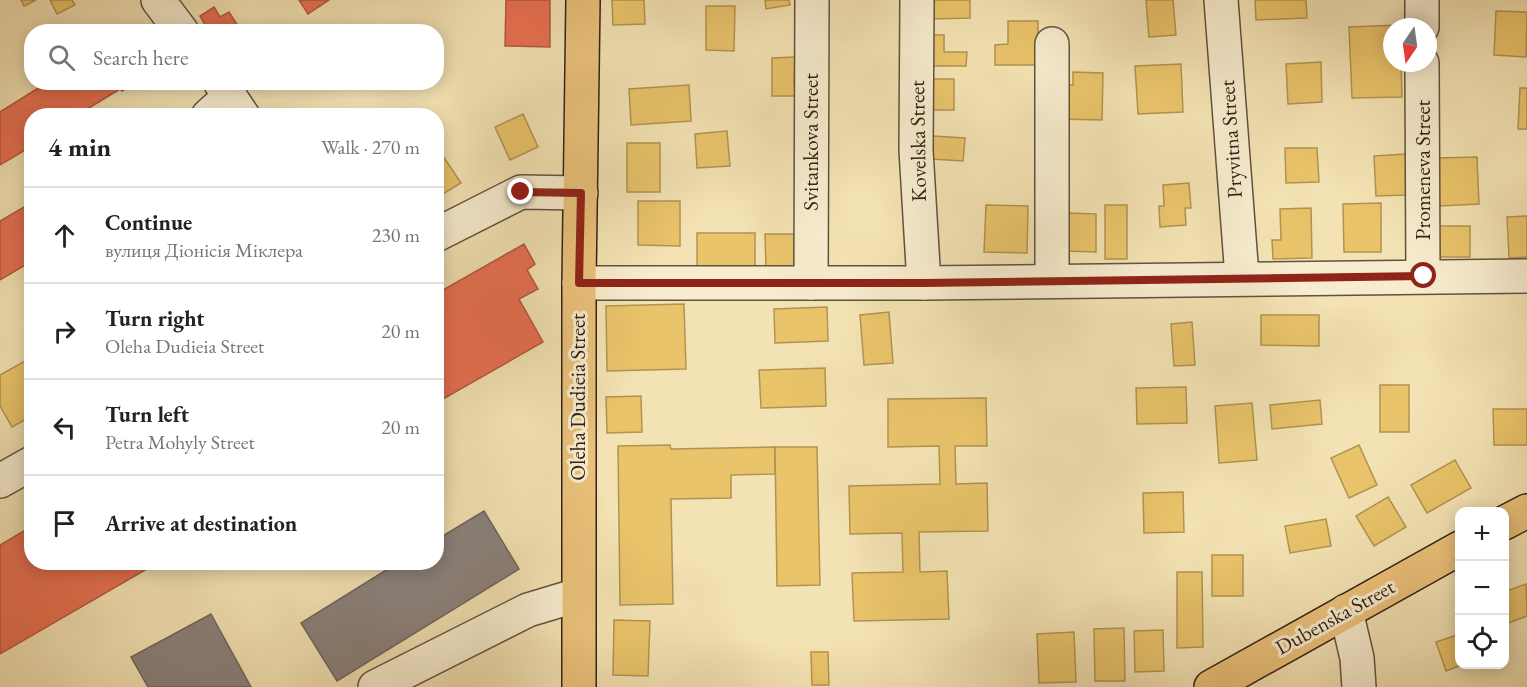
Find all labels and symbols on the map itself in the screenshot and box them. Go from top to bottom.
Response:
north arrow [1383,18,1437,72]
street label: Svitankova Street [797,73,824,211]
street label: Pryvitna Street [1213,79,1248,199]
street label: Kovelska Street [903,80,932,202]
street label: Promeneva Street [1409,99,1436,240]
route end [507,178,533,204]
route start [1410,262,1436,288]
street label: Oleha Dudieia Street [564,313,591,481]
street label: Dubenska Street [1270,572,1400,660]

